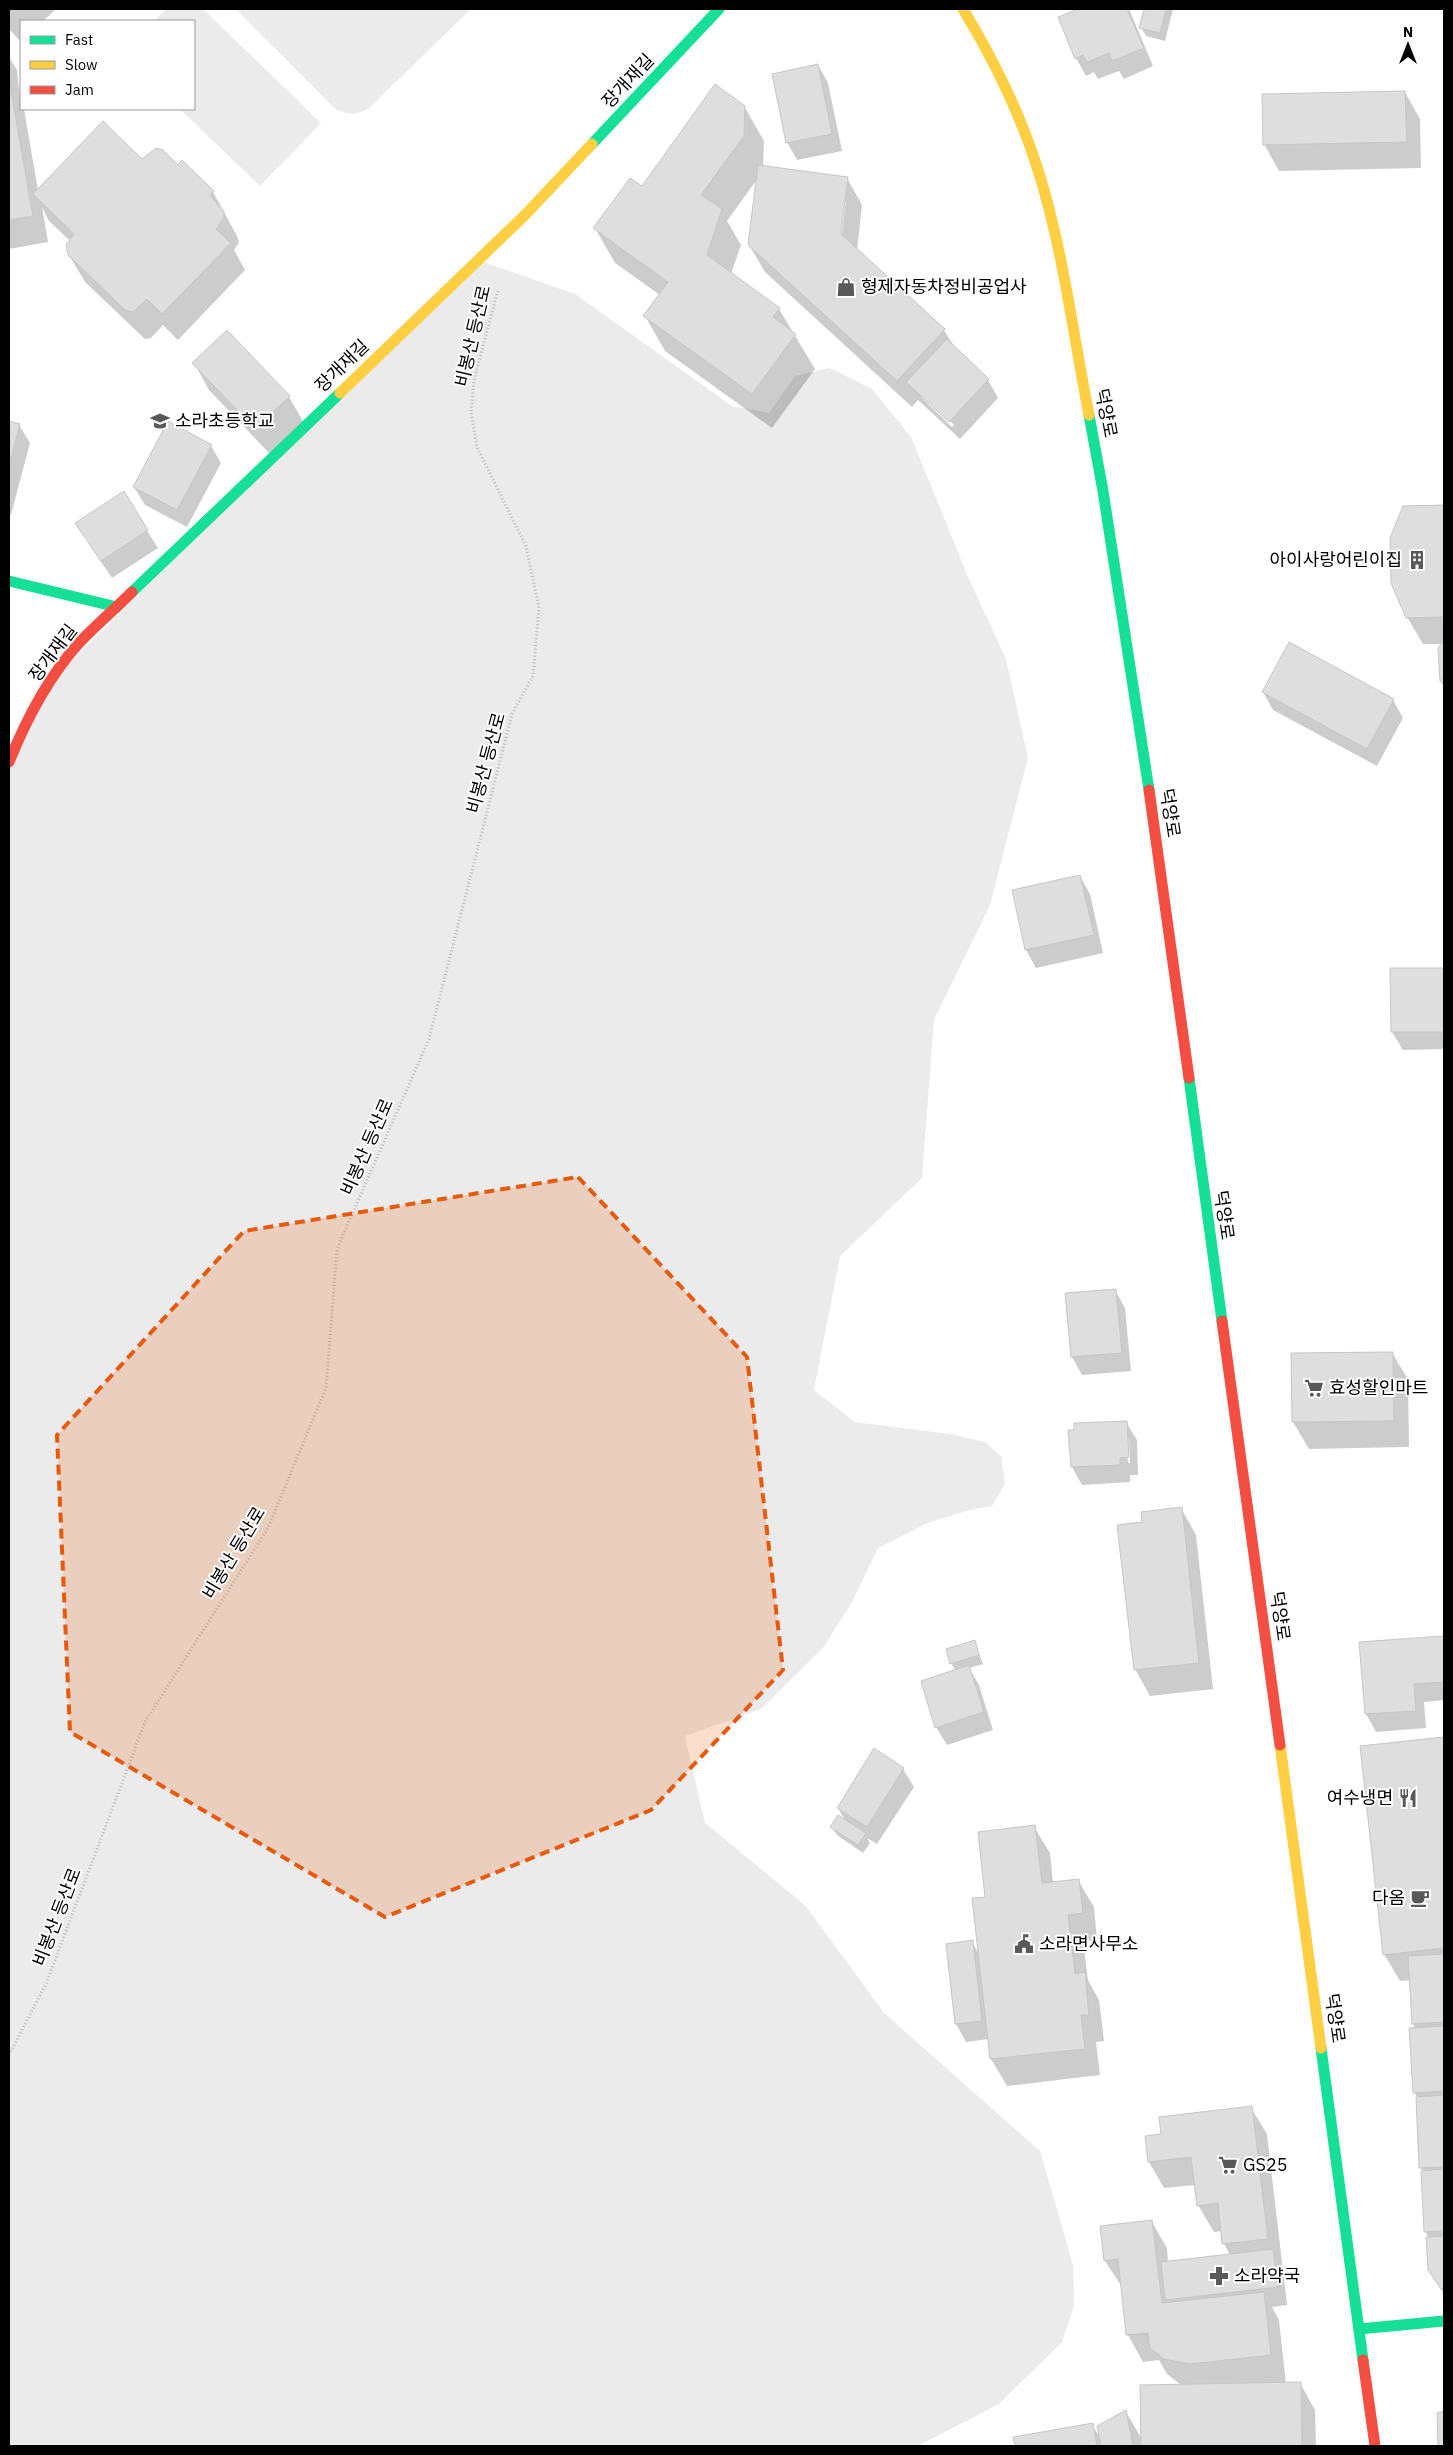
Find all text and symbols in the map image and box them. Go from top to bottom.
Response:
legend [20,20,195,110]
north arrow [1383,20,1433,70]
text: N [1403,23,1413,41]
text: Fast [65,30,93,49]
street label: 장개재길 [597,49,659,113]
text: Slow [65,55,98,74]
text: Jam [65,80,94,99]
place label: 형제자동차정비공업사 [861,275,1027,298]
shop icon: 형제자동차정비공업사 [835,276,857,298]
street label: 비봉산 등산로 [450,283,495,389]
street label: 장개재길 [310,334,373,397]
street label: 덕양로 [1090,386,1123,439]
place label: 소라초등학교 [175,409,274,432]
school or university icon: 소라초등학교 [149,410,171,432]
place label: 아이사랑어린이집 [1270,548,1402,571]
building icon: 아이사랑어린이집 [1406,549,1428,571]
street label: 장개재길 [23,619,82,686]
street label: 비봉산 등산로 [461,710,510,816]
street label: 덕양로 [1155,787,1186,839]
street label: 비봉산 등산로 [335,1095,398,1199]
street label: 덕양로 [1210,1189,1239,1241]
place label: 효성할인마트 [1329,1376,1428,1399]
supermarket icon: 효성할인마트 [1303,1377,1325,1399]
street label: 비봉산 등산로 [197,1502,270,1603]
street label: 덕양로 [1266,1590,1295,1642]
place label: 여수냉면 [1327,1786,1393,1809]
restaurant icon: 여수냉면 [1397,1787,1419,1809]
street label: 비봉산 등산로 [27,1864,86,1969]
place label: 다옴 [1372,1886,1405,1909]
cafe icon: 다옴 [1409,1887,1431,1909]
place label: 소라면사무소 [1039,1932,1138,1955]
public building icon: 소라면사무소 [1013,1933,1035,1955]
street label: 덕양로 [1321,1992,1350,2044]
place label: GS25 [1243,2153,1288,2176]
supermarket icon: GS25 [1217,2154,1239,2176]
place label: 소라약국 [1234,2264,1300,2287]
pharmacy icon: 소라약국 [1208,2265,1230,2287]

